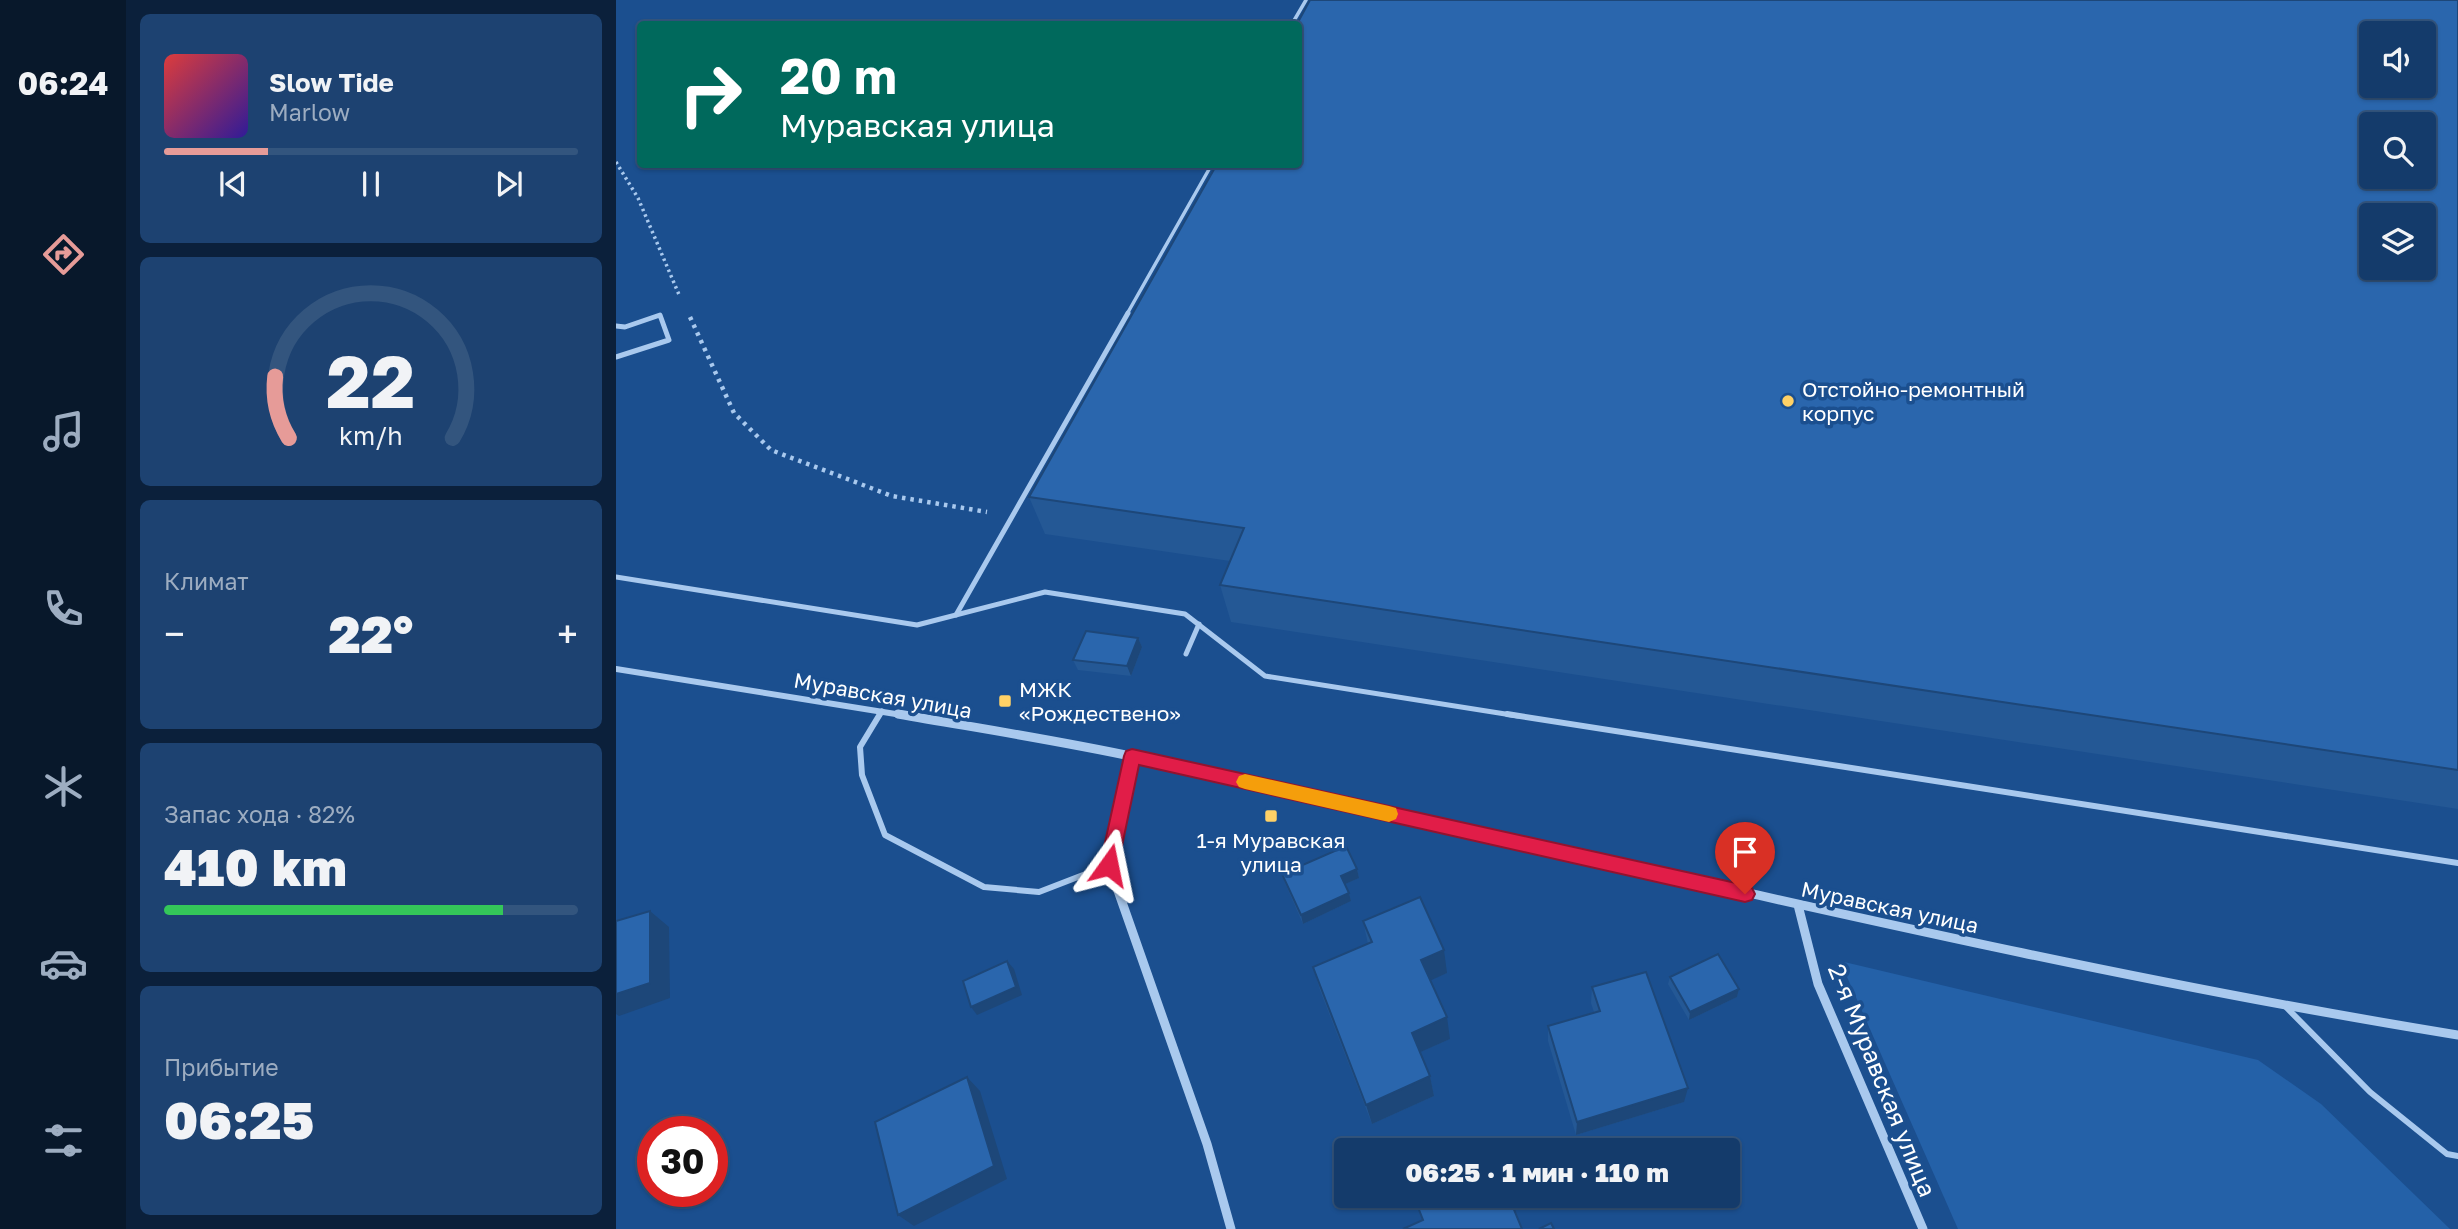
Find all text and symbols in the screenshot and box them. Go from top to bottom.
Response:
map controls [2359,21,2436,280]
button: sound [2359,21,2436,98]
text: 20 m [780,46,897,105]
icon: right [665,49,756,140]
text: 06:24 [18,64,108,102]
text: Slow Tide [269,67,394,98]
text: Marlow [269,98,350,126]
text: Муравская улица [780,106,1055,144]
button: search [2359,112,2436,189]
icon: previous [214,165,252,203]
icon: pause [352,165,390,203]
icon: next [490,165,528,203]
button: layers [2359,203,2436,280]
icon: directions [39,230,88,279]
text: 22 [327,337,415,424]
place label: Отстойно-ремонтный корпус [1802,376,2025,426]
marker: Отстойно-ремонтный корпус [1780,393,1796,409]
icon: music [39,407,88,456]
text: km/h [339,419,403,450]
text: Климат [164,567,249,595]
icon: phone [39,584,88,633]
text: 22° [329,602,413,664]
text: − [164,611,185,656]
text: + [557,611,578,656]
street label: Муравская улица [792,667,974,723]
place label: МЖК «Рождествено» [1019,676,1181,726]
marker: МЖК «Рождествено» [997,693,1013,709]
icon: climate [39,762,88,811]
text: Запас хода · 82% [164,800,355,828]
marker: 1-я Муравская улица [1263,808,1279,824]
pin [1715,822,1775,894]
place label: 1-я Муравская улица [1197,827,1346,877]
position arrow [1072,828,1146,902]
icon: arrive [1726,833,1764,871]
text: 410 km [164,835,347,897]
street label: Муравская улица [1799,876,1981,938]
icon: car [39,939,88,988]
street label: 2-я Муравская улица [1823,959,1943,1201]
text: Прибытие [164,1053,279,1081]
text: 06:25 [164,1088,314,1150]
icon: filters [39,1116,88,1165]
speed limit sign: 30 [637,1116,728,1207]
text: 06:25 · 1 мин · 110 m [1405,1157,1669,1188]

